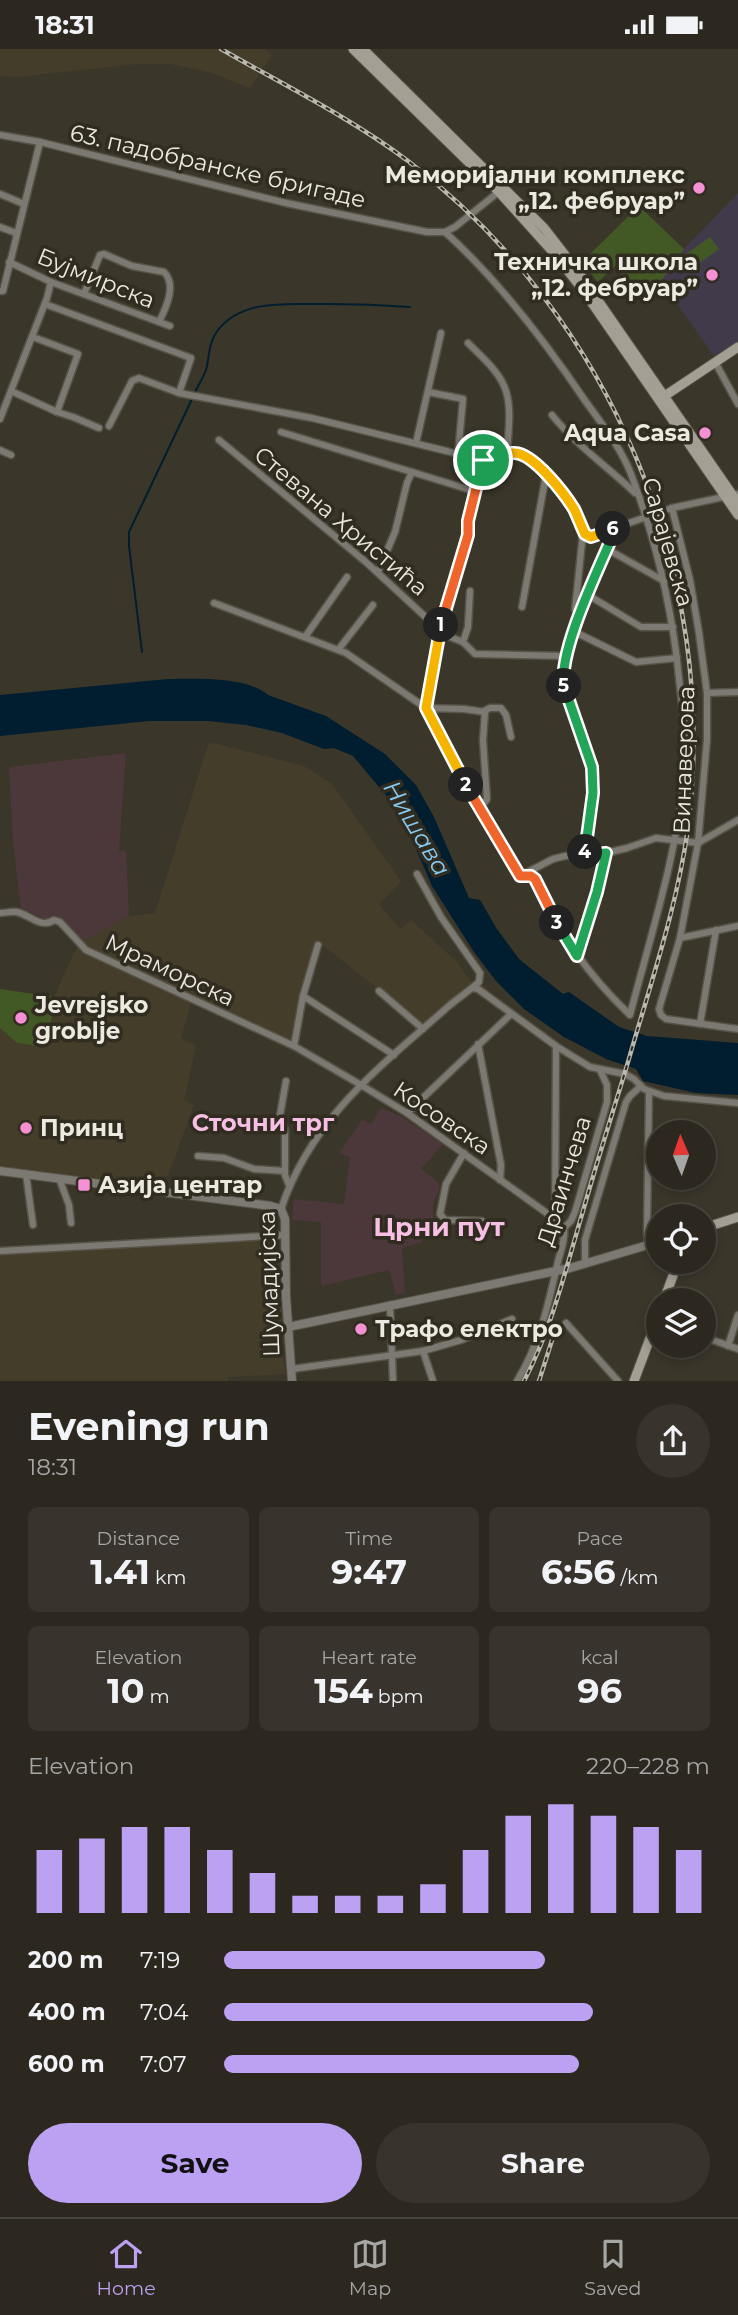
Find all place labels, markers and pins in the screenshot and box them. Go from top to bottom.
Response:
place label: Меморијални комплекс „12. фебруар” [385,161,685,215]
marker: Меморијални комплекс „12. фебруар” [691,180,707,196]
place label: Техничка школа „12. фебруар” [494,248,698,302]
marker: Техничка школа „12. фебруар” [704,267,720,283]
place label: Aqua Casa [563,419,691,447]
marker: Aqua Casa [697,425,713,441]
pin [453,430,513,490]
pin: 6 [596,511,630,547]
pin: 1 [424,607,458,643]
pin: 5 [546,669,582,703]
pin: 2 [448,767,484,803]
pin: 4 [568,835,602,869]
pin: 3 [540,905,574,941]
place label: Jevrejsko groblje [34,991,148,1045]
marker: Jevrejsko groblje [13,1010,29,1026]
place label: Принц [40,1114,123,1142]
marker: Принц [18,1120,34,1136]
place label: Азија центар [98,1171,262,1199]
marker: Азија центар [76,1177,92,1193]
place label: Трафо електро [375,1315,563,1343]
marker: Трафо електро [353,1321,369,1337]

